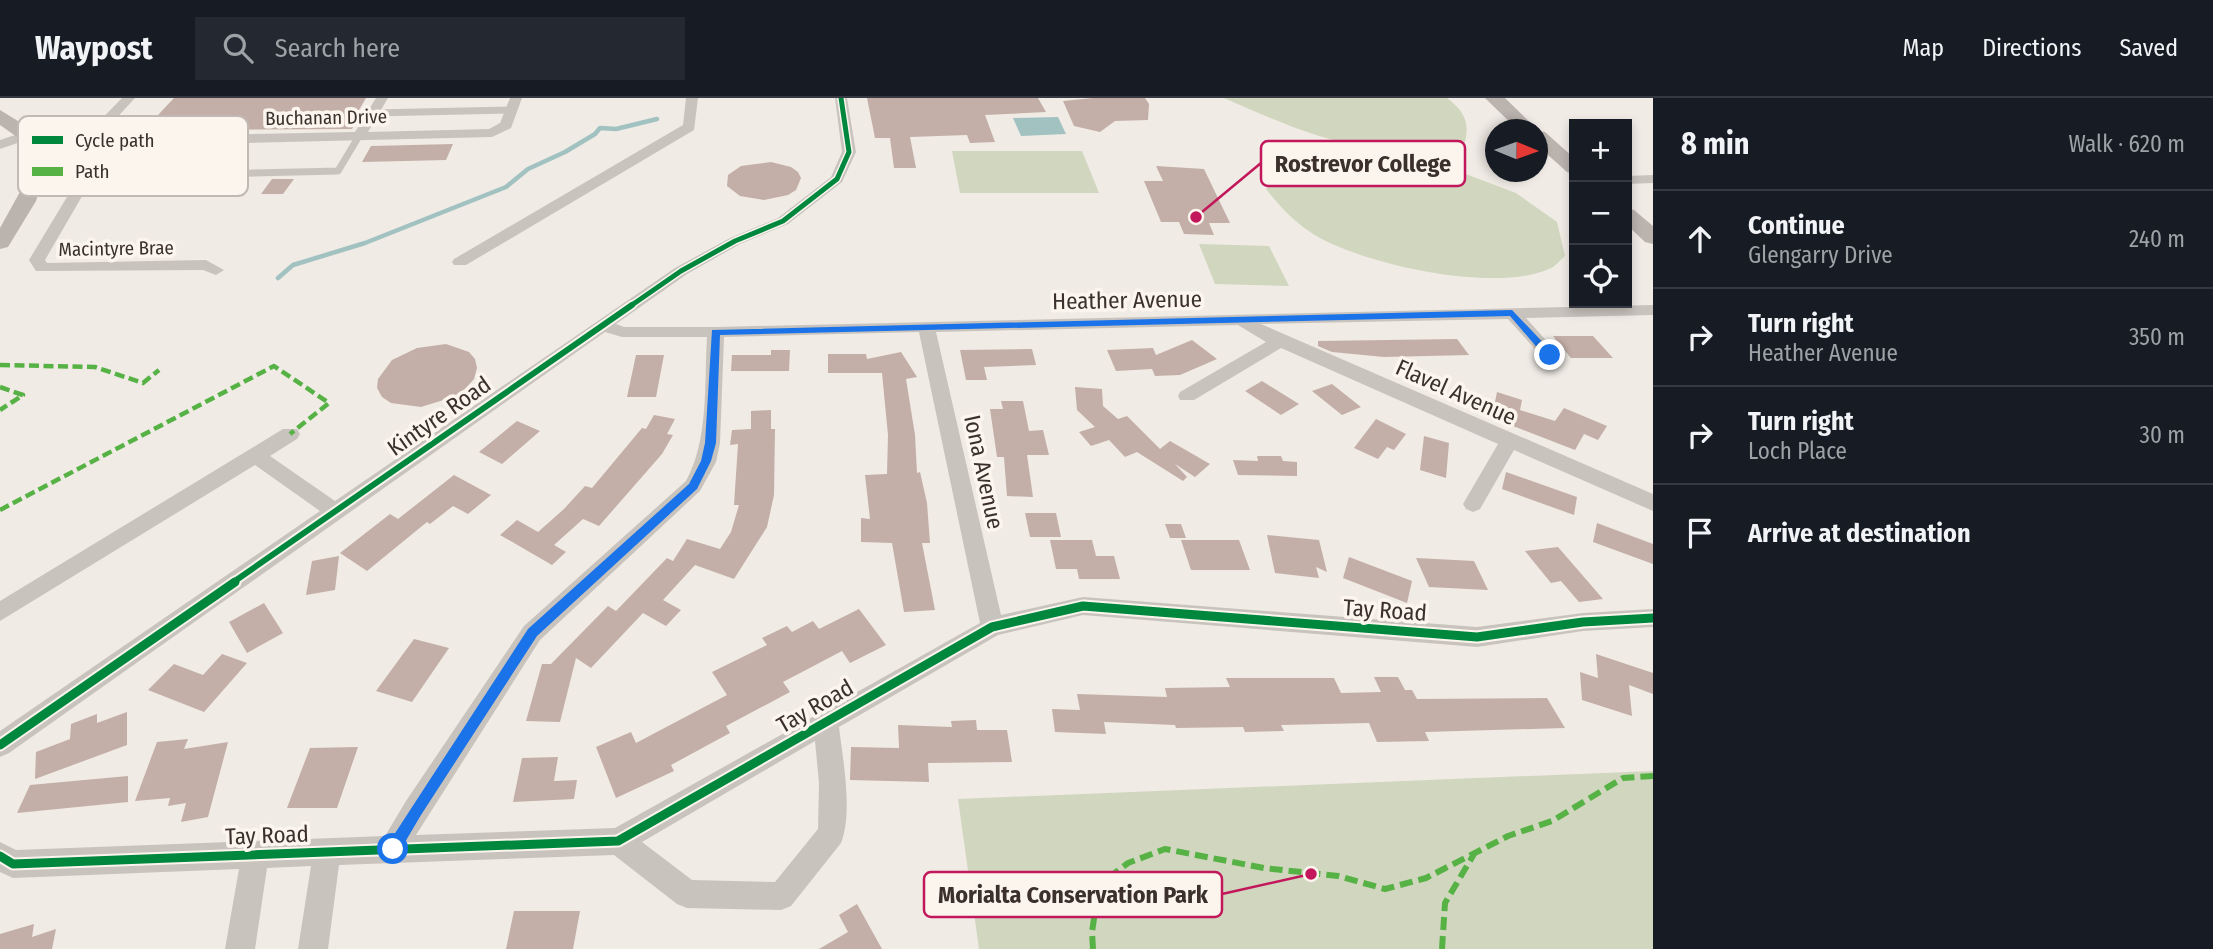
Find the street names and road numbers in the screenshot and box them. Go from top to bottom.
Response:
street label: Buchanan Drive [265,105,387,130]
street label: Macintyre Brae [58,236,174,261]
street label: Heather Avenue [1052,285,1202,315]
street label: Flavel Avenue [1391,353,1521,431]
street label: Kintyre Road [382,370,496,462]
street label: Iona Avenue [958,412,1010,532]
street label: Tay Road [1342,593,1428,627]
street label: Tay Road [772,673,858,739]
street label: Tay Road [225,820,309,850]

